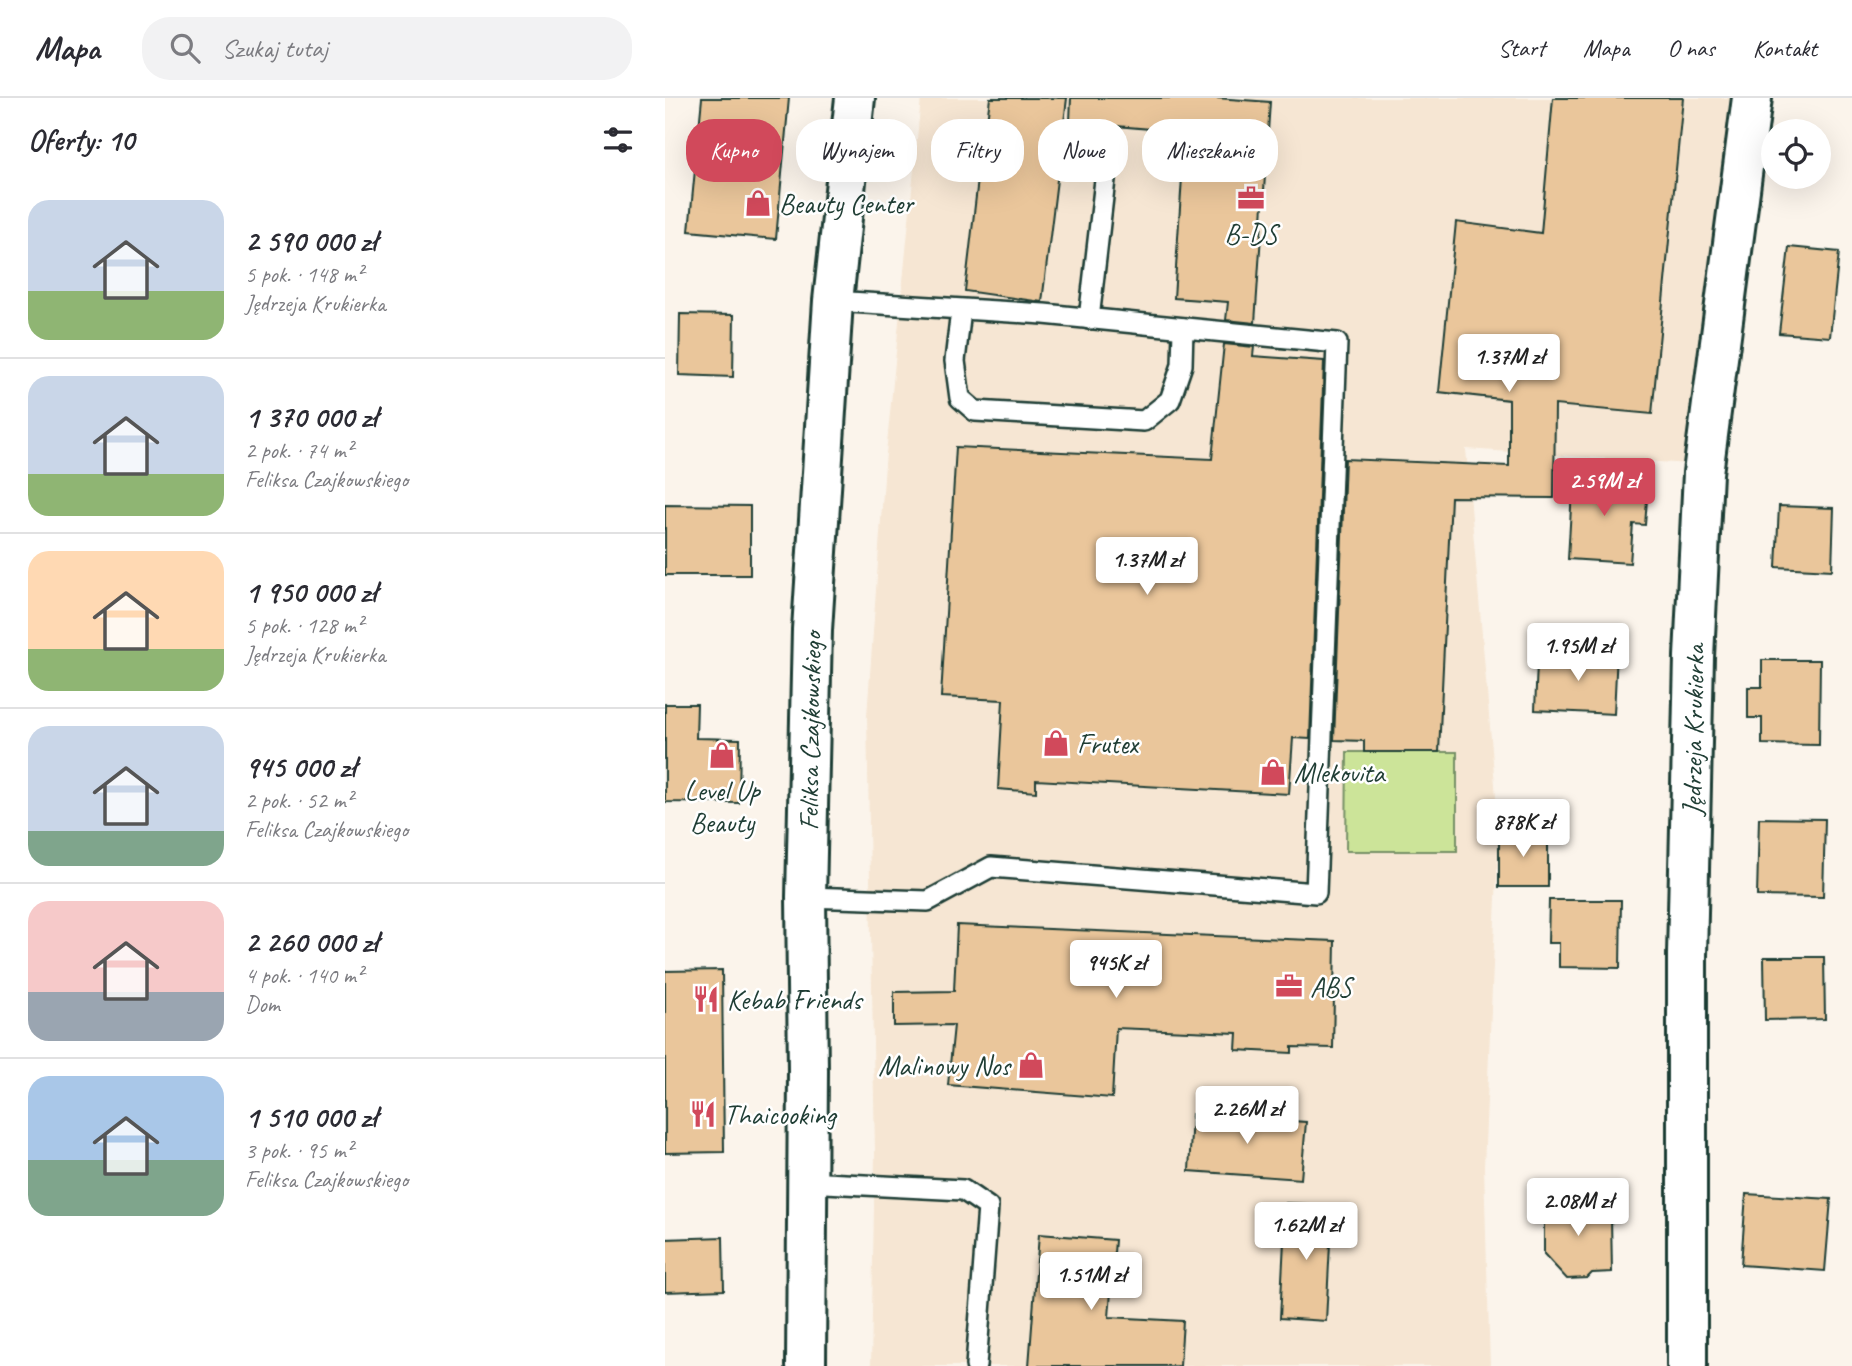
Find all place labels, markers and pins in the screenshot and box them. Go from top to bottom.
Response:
office icon: B-DS [1236,183,1266,213]
place label: Beauty Center [779,186,915,221]
shop icon: Beauty Center [743,188,773,218]
place label: B-DS [1225,216,1281,251]
pin: 1.37M zł [1437,334,1581,394]
pin: 2.59M zł [1532,458,1676,518]
pin: 1.37M zł [1075,538,1219,597]
pin: 1.95M zł [1506,624,1650,683]
place label: Frutex [1077,726,1140,761]
shop icon: Frutex [1041,728,1071,758]
shop icon: Level Up Beauty [707,740,737,770]
place label: Mlekovita [1294,755,1386,790]
shop icon: Mlekovita [1258,757,1288,787]
place label: Level Up Beauty [685,773,762,840]
pin: 878K zł [1458,800,1588,859]
pin: 945K zł [1051,940,1181,1000]
place label: ABS [1310,969,1355,1004]
office icon: ABS [1274,971,1304,1001]
place label: Kebab Friends [727,982,864,1017]
restaurant icon: Kebab Friends [691,984,721,1014]
place label: Malinowy Nos [878,1048,1012,1083]
shop icon: Malinowy Nos [1016,1050,1046,1080]
pin: 2.26M zł [1175,1086,1319,1146]
place label: Thaicooking [724,1097,838,1132]
restaurant icon: Thaicooking [688,1099,718,1129]
pin: 2.08M zł [1506,1178,1650,1238]
pin: 1.62M zł [1234,1202,1378,1262]
pin: 1.51M zł [1019,1252,1163,1312]

